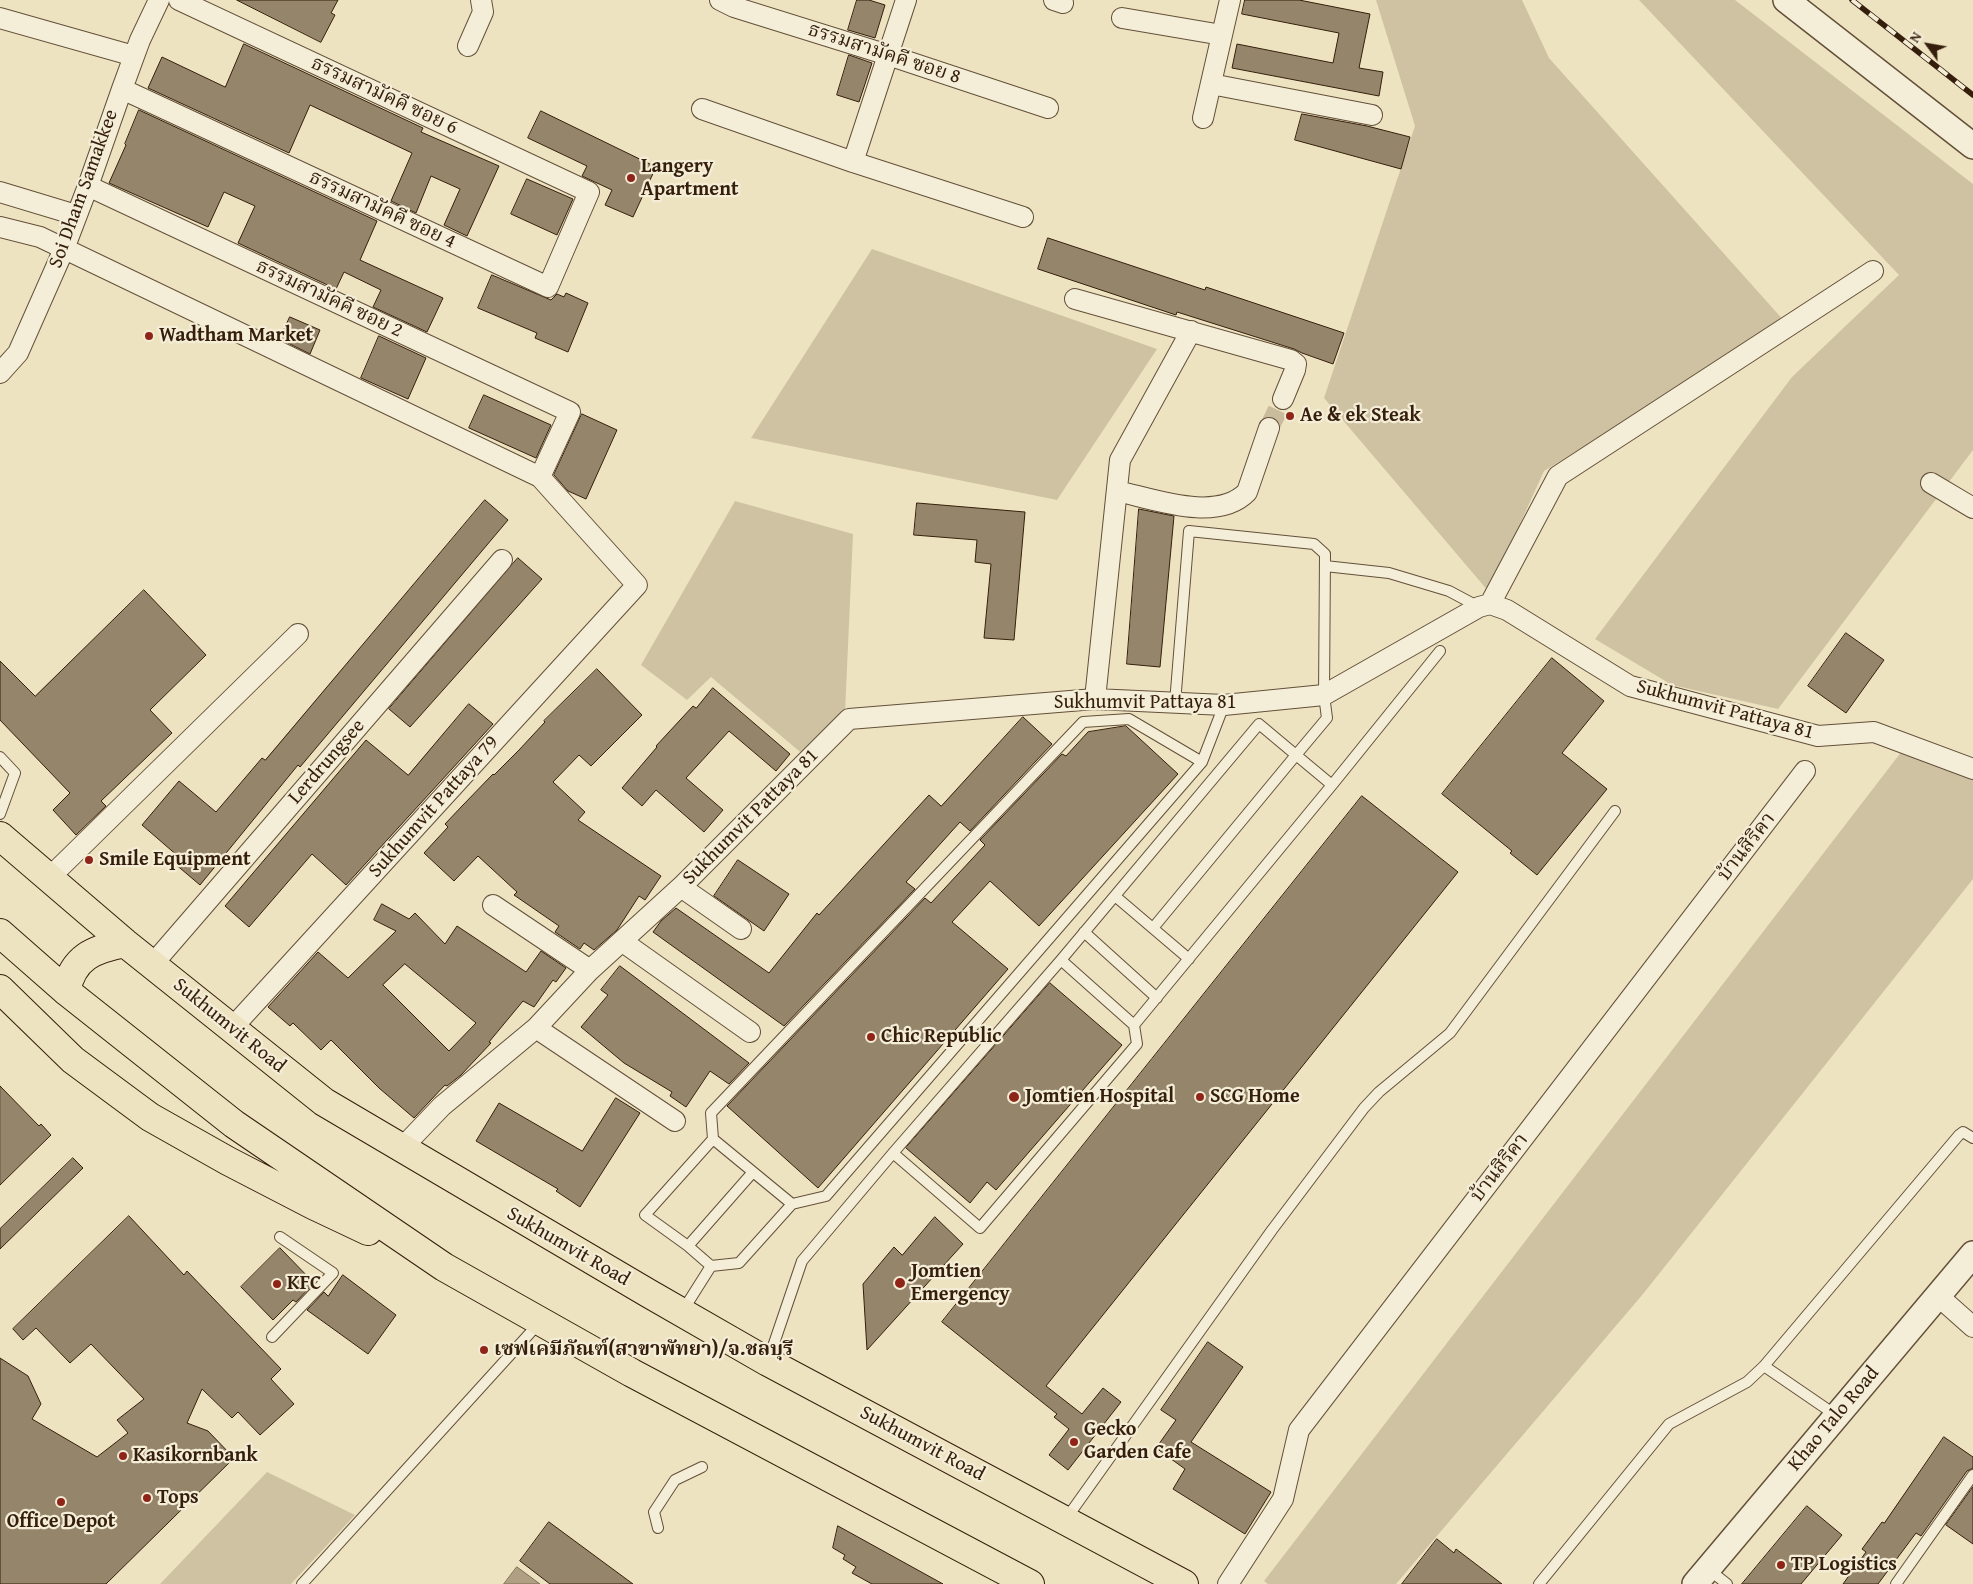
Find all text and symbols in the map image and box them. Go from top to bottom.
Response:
street label: ธรรมสามัคคี ซอย 8 [805,18,963,90]
north arrow [1903,20,1953,70]
text: N [1904,28,1926,46]
street label: ธรรมสามัคคี ซอย 6 [307,52,461,140]
street label: Soi Dham Samakkee [44,106,124,272]
place label: Langery Apartment [641,155,739,202]
street label: ธรรมสามัคคี ซอย 4 [305,166,459,254]
marker: Langery Apartment [625,172,637,184]
street label: ธรรมสามัคคี ซอย 2 [252,255,406,343]
place label: Wadtham Market [159,324,313,348]
marker: Wadtham Market [143,330,155,342]
place label: Ae & ek Steak [1300,404,1421,428]
marker: Ae & ek Steak [1284,410,1296,422]
street label: Sukhumvit Pattaya 81 [1634,675,1816,745]
street label: Sukhumvit Pattaya 81 [1054,691,1236,715]
street label: Lerdrungsee [284,715,370,809]
street label: Sukhumvit Pattaya 79 [364,731,504,883]
street label: Sukhumvit Pattaya 81 [678,744,824,890]
street label: บ้านสิริคา [1713,808,1781,886]
place label: Smile Equipment [99,848,251,872]
marker: Smile Equipment [83,854,95,866]
street label: Sukhumvit Road [168,973,290,1079]
place label: Chic Republic [881,1025,1002,1049]
marker: Chic Republic [865,1031,877,1043]
place label: Jomtien Hospital [1025,1085,1174,1109]
place label: SCG Home [1210,1085,1300,1109]
marker: Jomtien Hospital [1007,1090,1021,1104]
marker: SCG Home [1194,1091,1206,1103]
street label: บ้านสิริคา [1466,1129,1534,1207]
street label: Sukhumvit Road [502,1202,634,1292]
place label: Jomtien Emergency [911,1260,1010,1307]
place label: KFC [287,1272,321,1296]
marker: Jomtien Emergency [893,1276,907,1290]
marker: KFC [271,1278,283,1290]
place label: เซฟเคมีภัณฑ์(สาขาพัทยา)/จ.ชลบุรี [494,1338,793,1362]
marker: เซฟเคมีภัณฑ์(สาขาพัทยา)/จ.ชลบุรี [478,1344,490,1356]
street label: Khao Talo Road [1783,1362,1885,1476]
street label: Sukhumvit Road [855,1401,989,1487]
place label: Gecko Garden Cafe [1084,1418,1191,1465]
marker: Gecko Garden Cafe [1068,1436,1080,1448]
place label: Kasikornbank [133,1444,258,1468]
marker: Kasikornbank [117,1450,129,1462]
place label: Tops [157,1486,199,1510]
marker: Tops [141,1492,153,1504]
marker: Office Depot [55,1496,67,1508]
place label: Office Depot [7,1510,115,1534]
place label: TP Logistics [1791,1553,1897,1577]
marker: TP Logistics [1775,1559,1787,1571]

